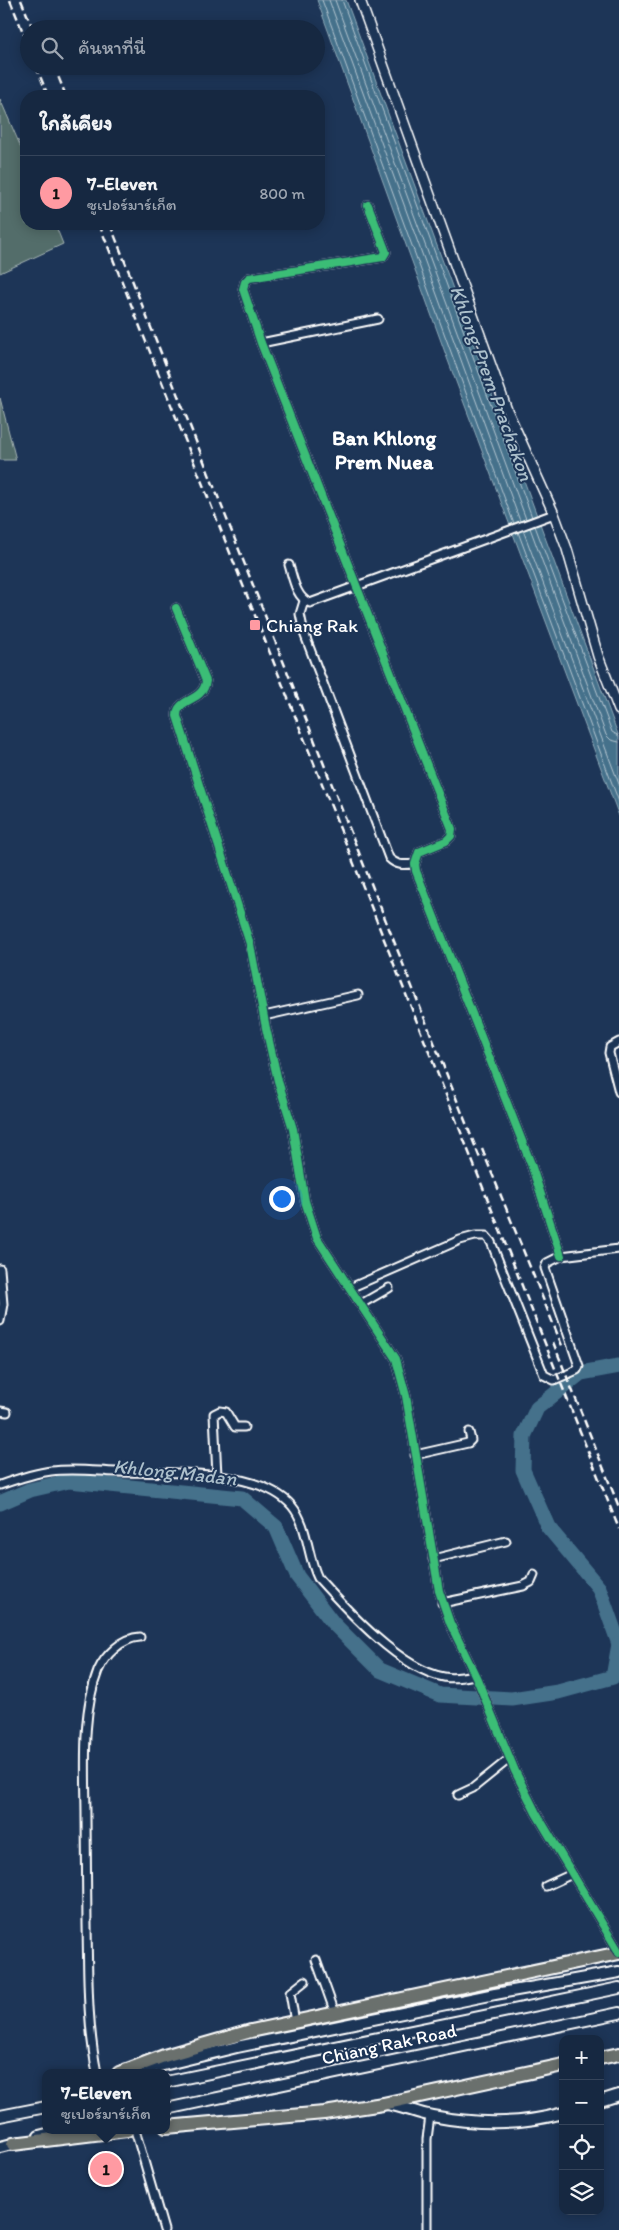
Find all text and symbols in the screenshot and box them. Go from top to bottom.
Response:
search box [20,20,325,75]
icon: search [38,34,66,62]
text: ค้นหาที่นี่ [78,36,146,59]
text: ใกล้เคียง [40,110,112,135]
text: 7-Eleven [87,172,158,195]
text: 1 [52,184,60,203]
text: 800 m [259,184,305,203]
text: ซูเปอร์มาร์เก็ต [87,195,177,214]
water label: Khlong Prem Prachakon [445,282,539,484]
district label: Ban Khlong Prem Nuea [332,425,436,474]
place label: Chiang Rak [266,614,358,637]
marker: Chiang Rak [248,618,262,632]
your location [269,1186,295,1212]
water label: Khlong Madan [112,1454,238,1490]
street label: Chiang Rak Road [319,2018,459,2070]
map controls [559,2035,604,2215]
button: + [559,2035,604,2080]
popup [42,2069,170,2134]
button: − [559,2080,604,2125]
text: 7-Eleven [61,2081,132,2104]
text: ซูเปอร์มาร์เก็ต [61,2104,151,2123]
button: locate [559,2125,604,2170]
pin: 1 [90,2150,122,2188]
button: layers [559,2170,604,2215]

